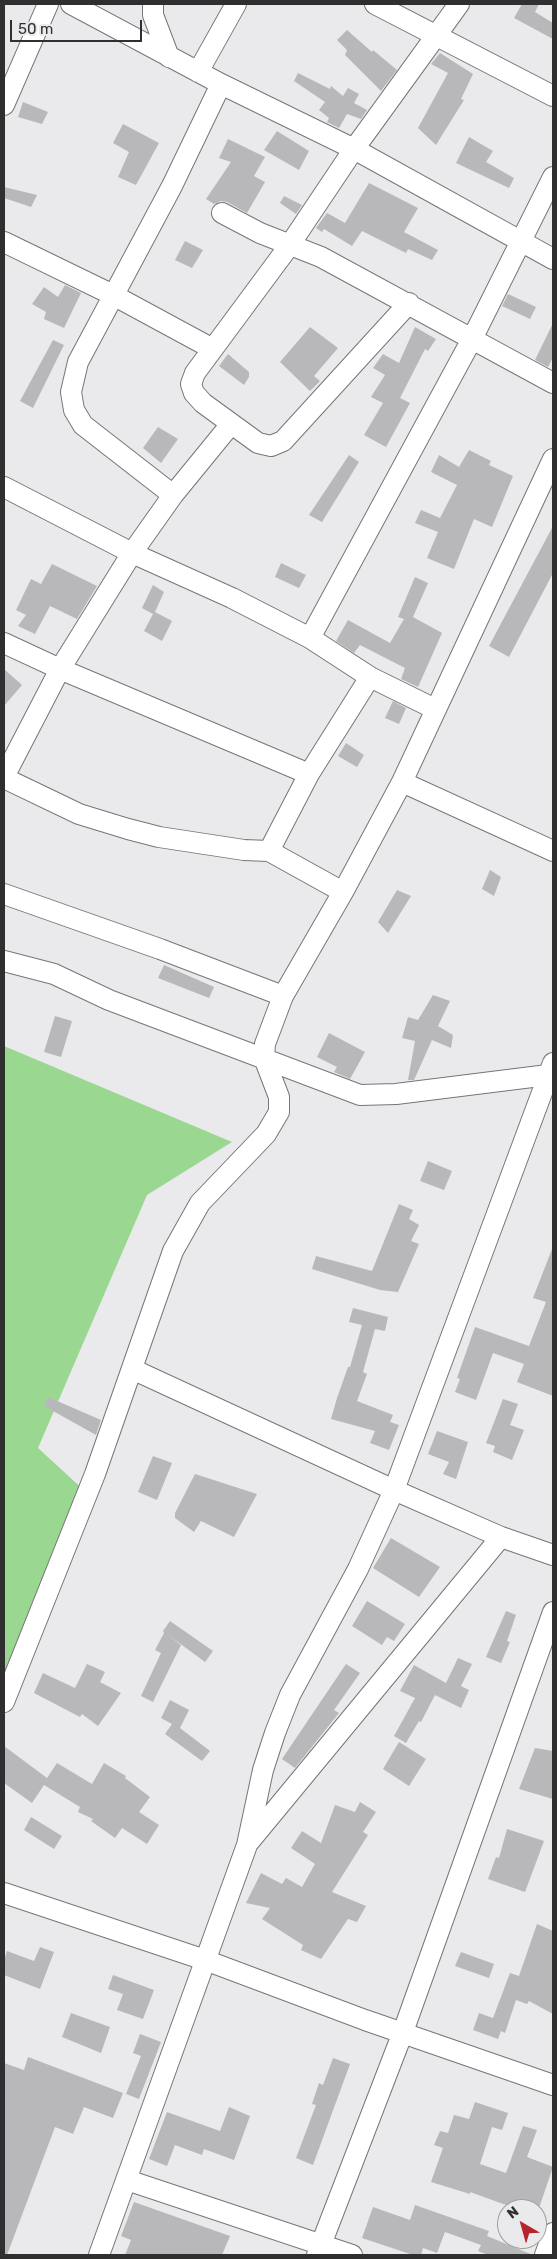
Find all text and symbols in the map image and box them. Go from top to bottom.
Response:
scale bar [12,10,145,42]
text: 50 m [18,20,53,38]
north arrow [497,2199,547,2249]
text: N [504,2203,522,2222]

